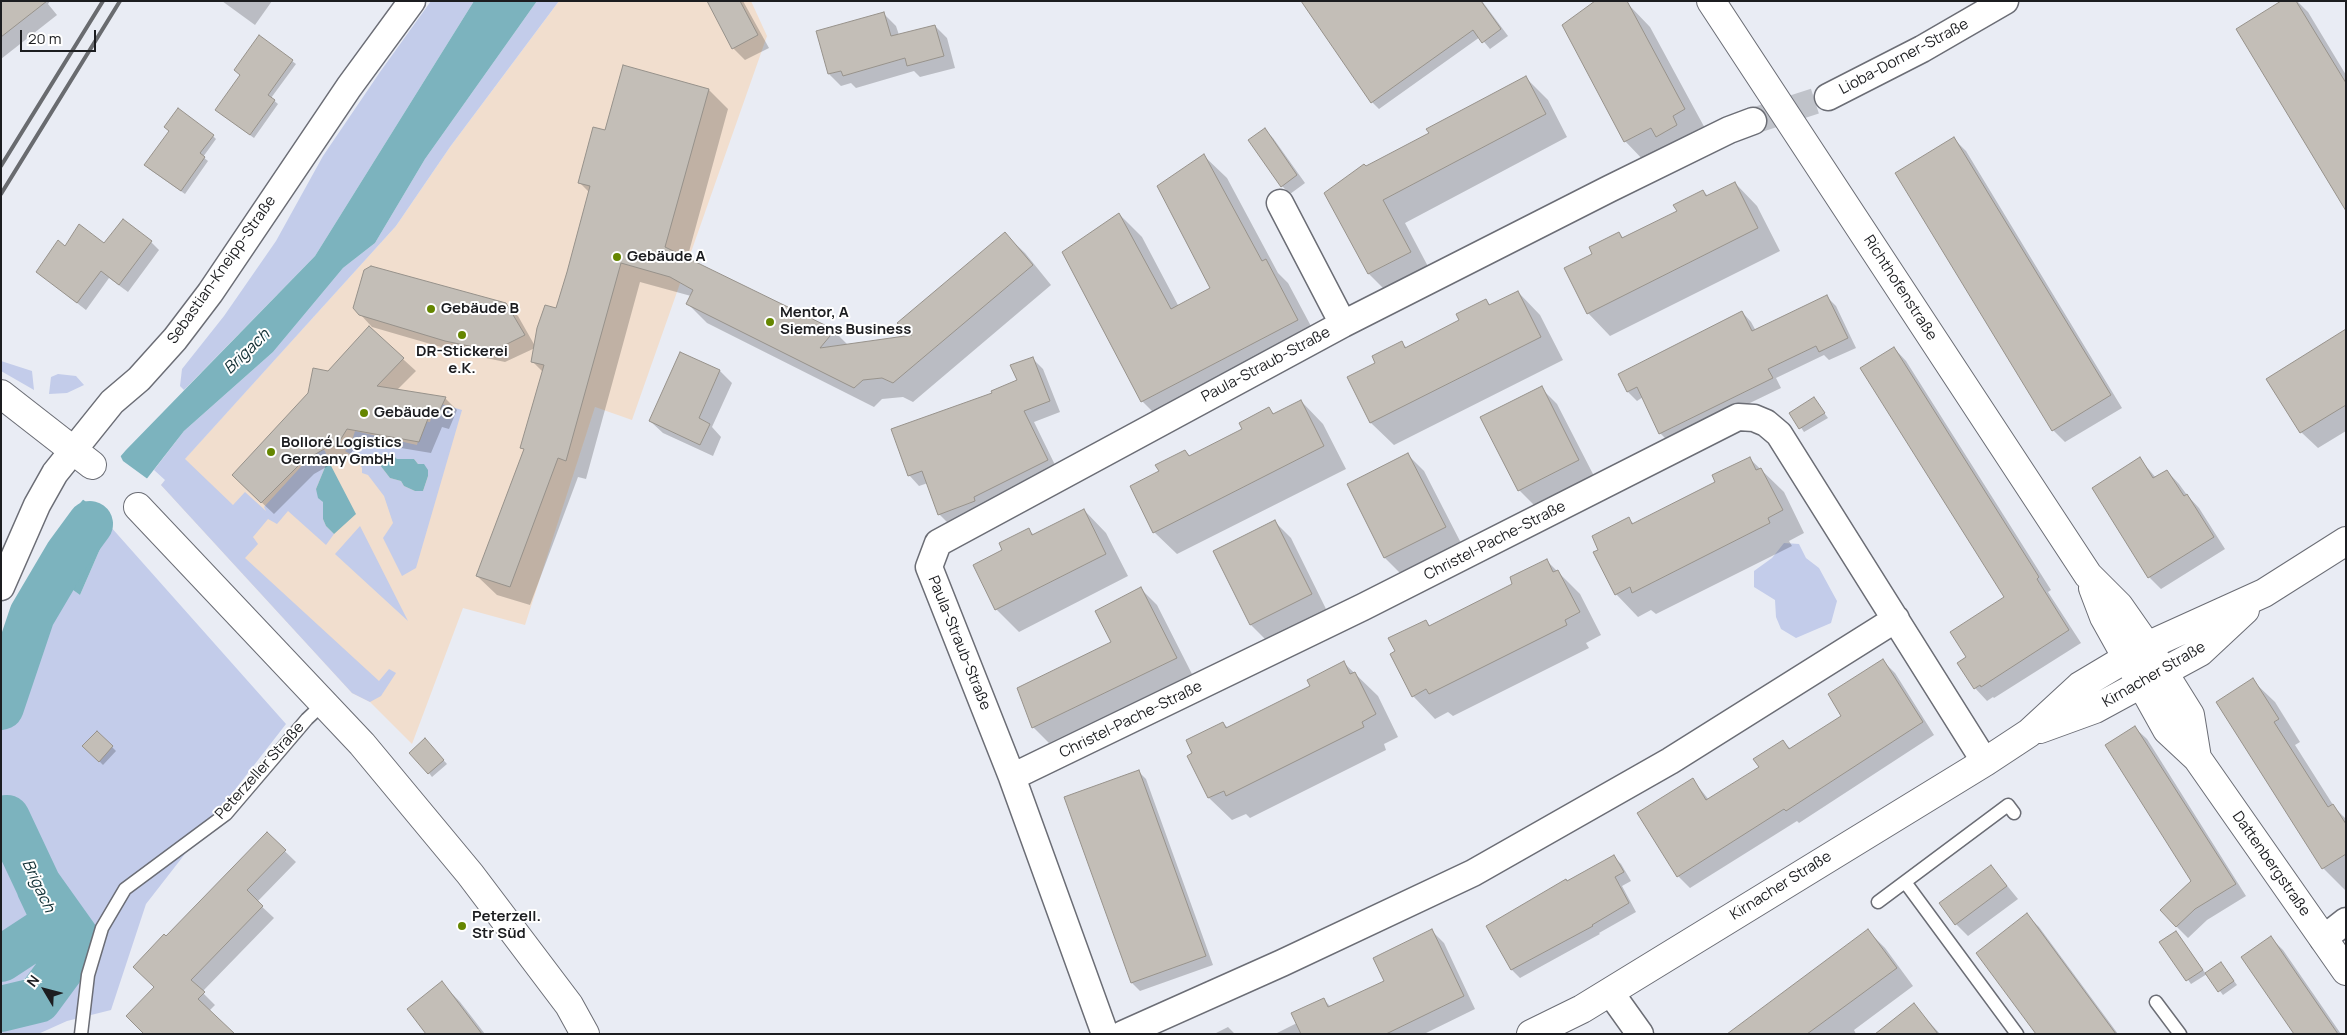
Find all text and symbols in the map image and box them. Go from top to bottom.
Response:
street label: Lioba-Dorner-Straße [1836,15,1972,99]
scale bar [22,20,99,52]
text: 20 m [28,28,61,49]
street label: Sebastian-Kneipp-Straße [164,192,280,348]
street label: Richthofenstraße [1859,232,1941,344]
place label: Gebäude A [627,248,706,266]
marker: Gebäude A [611,251,623,263]
place label: Gebäude B [441,300,519,318]
marker: Gebäude B [425,303,437,315]
place label: Mentor, A Siemens Business [780,304,911,339]
marker: Mentor, A Siemens Business [764,316,776,328]
street label: Paula-Straub-Straße [1199,323,1333,407]
water label: Brigach [220,326,274,378]
marker: DR-Stickerei e.K. [456,329,468,341]
place label: DR-Stickerei e.K. [416,343,508,378]
place label: Gebäude C [374,404,454,422]
marker: Gebäude C [358,407,370,419]
place label: Bolloré Logistics Germany GmbH [281,434,402,469]
marker: Bolloré Logistics Germany GmbH [265,446,277,458]
street label: Christel-Pache-Straße [1421,497,1569,585]
street label: Paula-Straub-Straße [924,573,994,713]
street label: Kirnacher Straße [2099,638,2209,712]
street label: Christel-Pache-Straße [1057,678,1205,762]
street label: Peterzeller Straße [212,719,308,823]
street label: Dattenbergstraße [2228,808,2314,920]
street label: Kirnacher Straße [1727,848,1835,924]
water label: Brigach [17,857,59,915]
place label: Peterzell. Str Süd [472,908,541,943]
marker: Peterzell. Str Süd [456,920,468,932]
north arrow [20,965,70,1015]
text: N [22,971,43,990]

